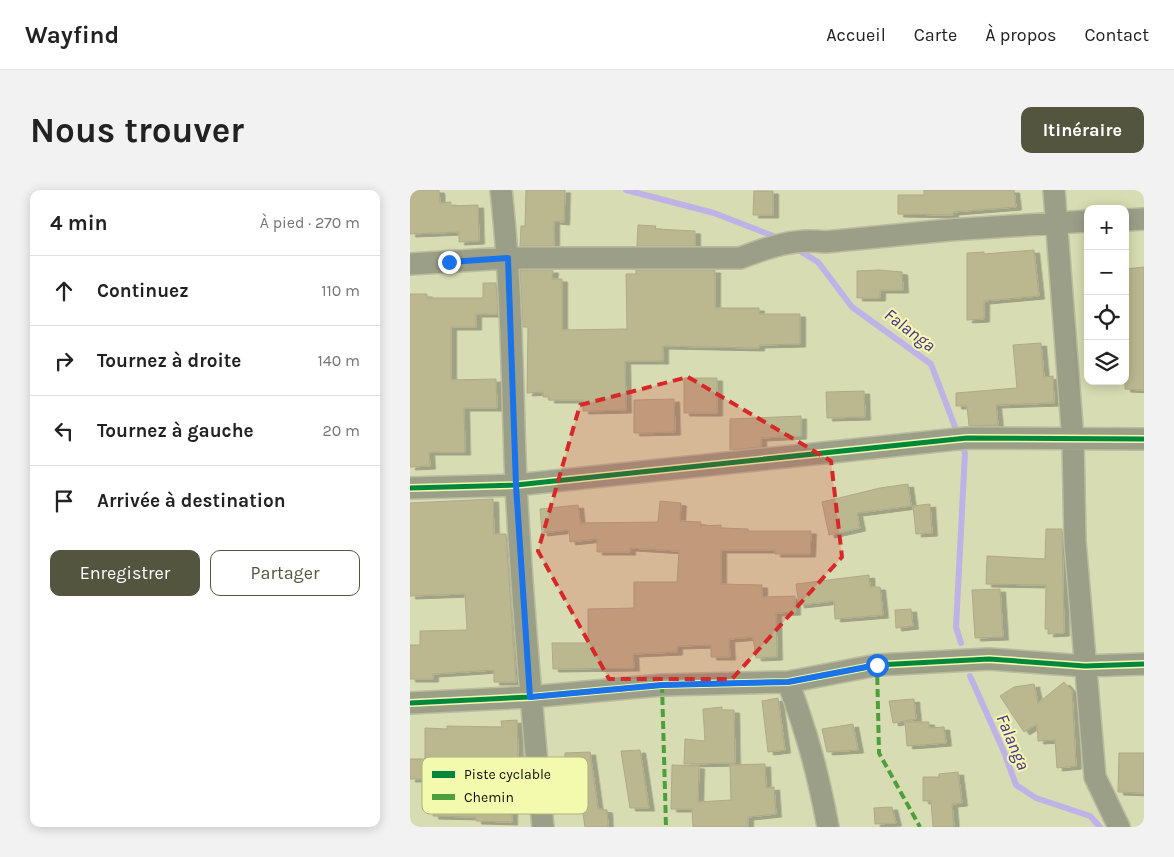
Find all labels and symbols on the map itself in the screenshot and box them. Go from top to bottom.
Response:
route end [438,251,461,274]
water label: Falanga [880,304,940,356]
route start [866,654,889,677]
water label: Falanga [991,711,1035,773]
legend [422,757,588,814]
text: Piste cyclable [464,766,551,783]
text: Chemin [464,789,514,806]

